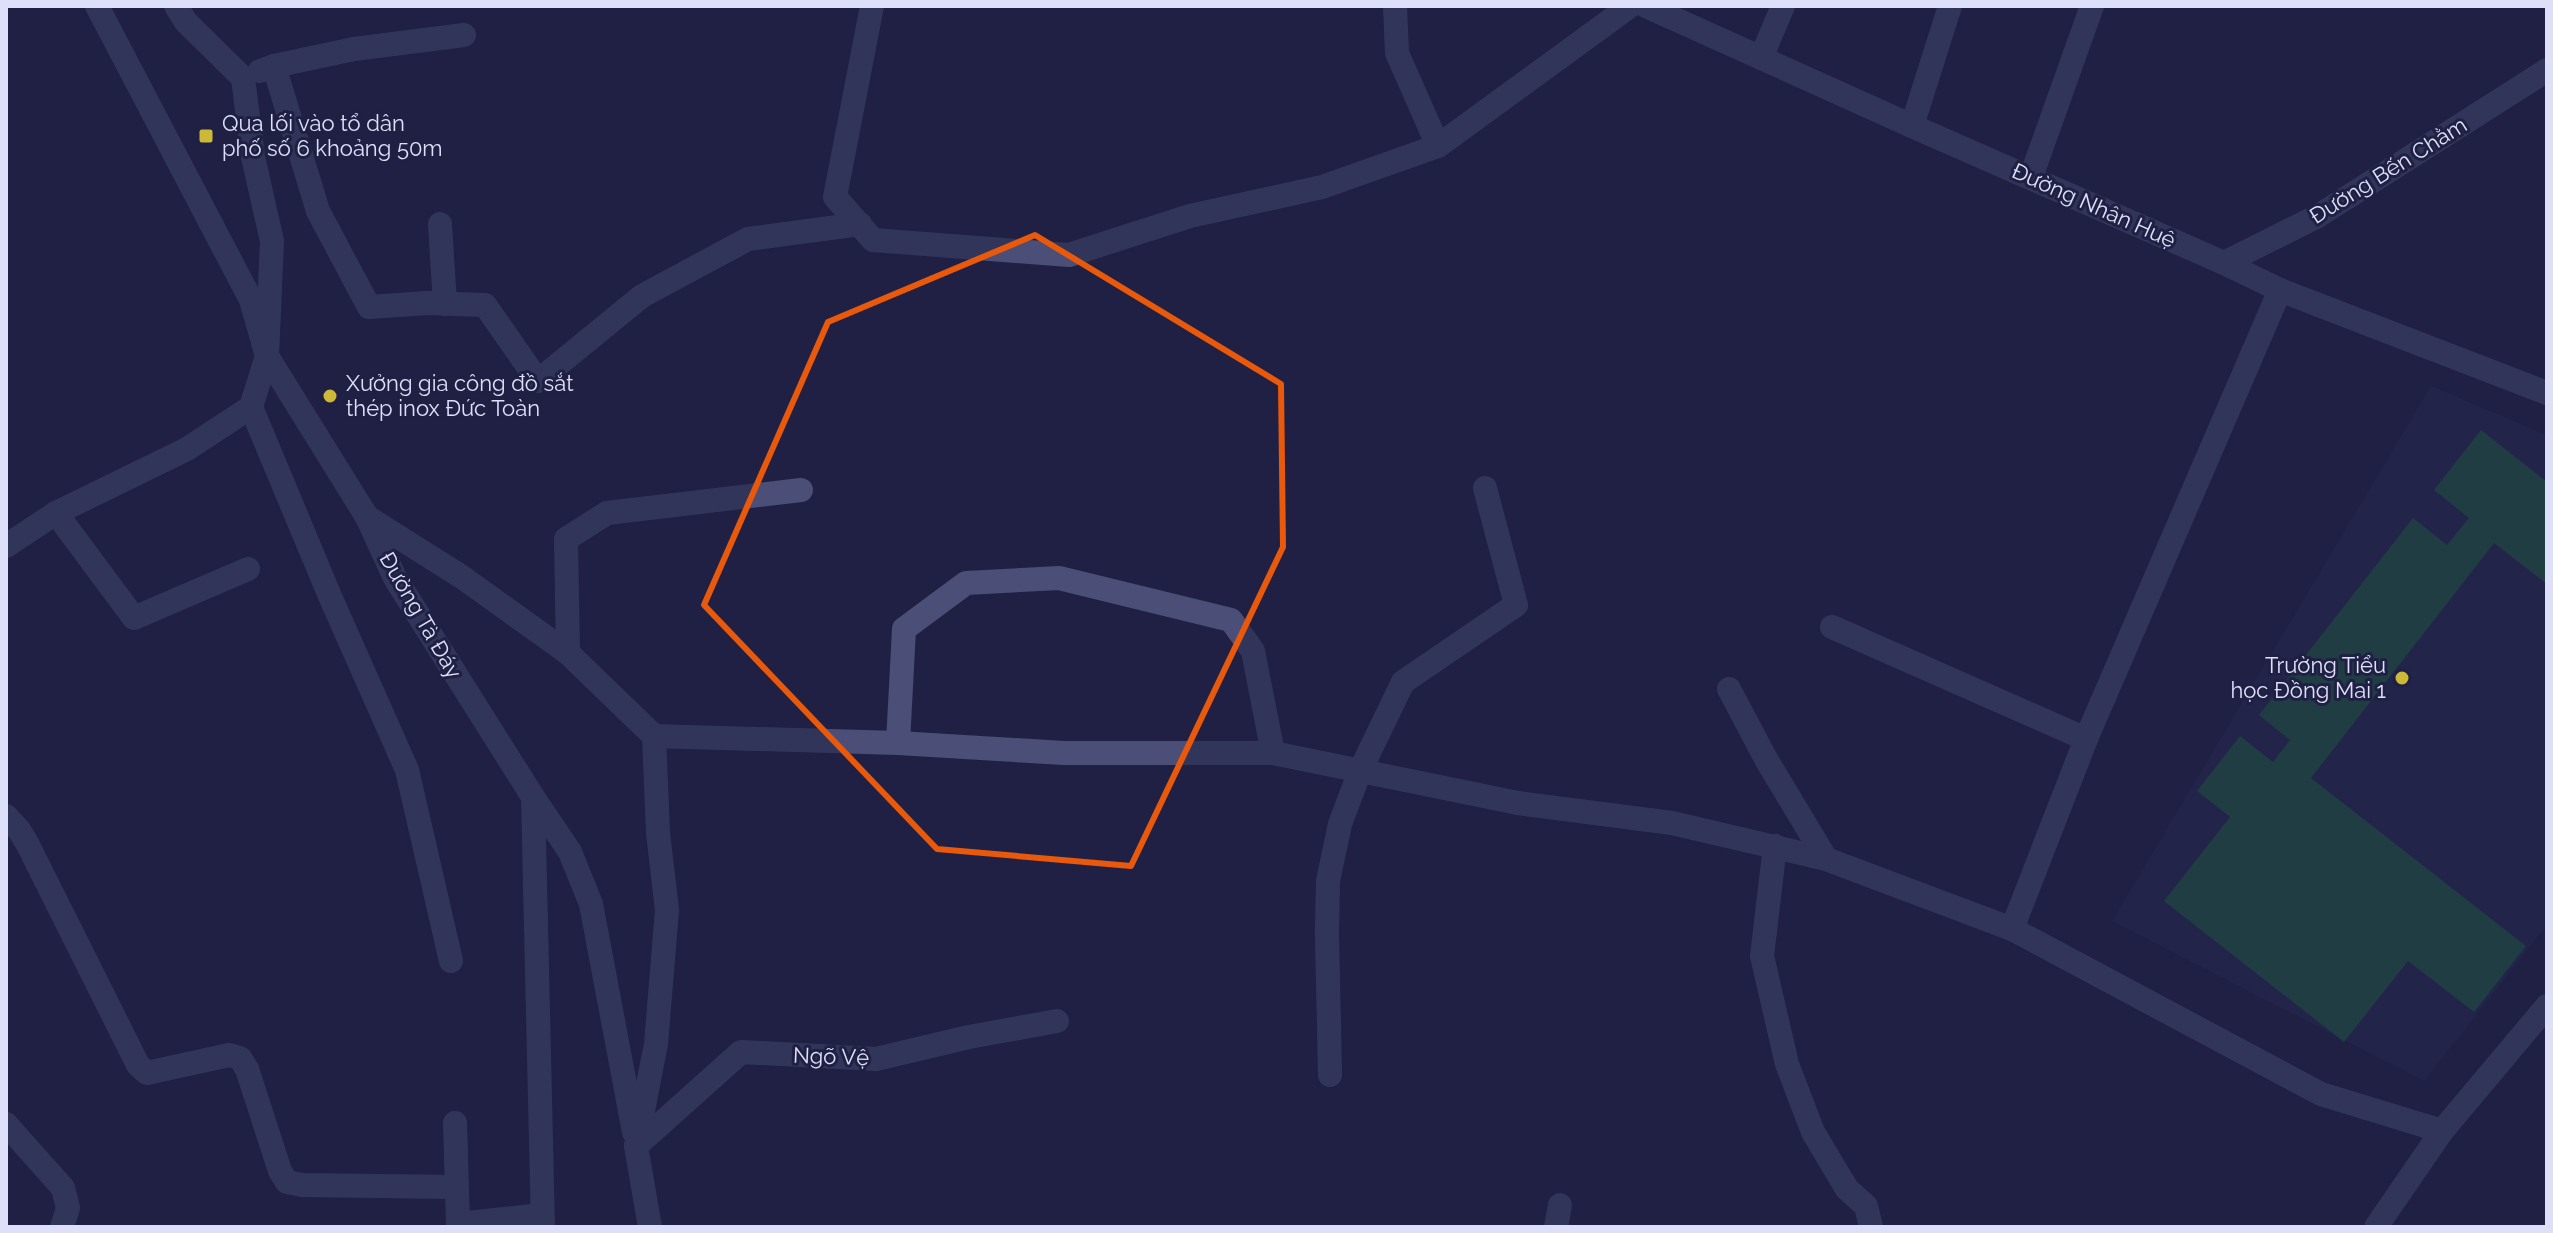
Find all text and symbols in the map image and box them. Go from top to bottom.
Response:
place label: Qua lối vào tổ dân phố số 6 khoảng 50m [222,110,443,161]
street label: Đường Bến Chằm [2305,111,2471,229]
marker: Qua lối vào tổ dân phố số 6 khoảng 50m [197,127,215,145]
street label: Đường Nhân Huệ [2008,157,2180,253]
place label: Xưởng gia công đồ sắt thép inox Đức Toàn [346,370,574,421]
marker: Xưởng gia công đồ sắt thép inox Đức Toàn [321,387,339,405]
street label: Đường Tà Đáy [374,547,468,683]
place label: Trường Tiểu học Đồng Mai 1 [2230,652,2386,703]
marker: Trường Tiểu học Đồng Mai 1 [2393,669,2411,687]
street label: Ngõ Vệ [792,1042,870,1070]

